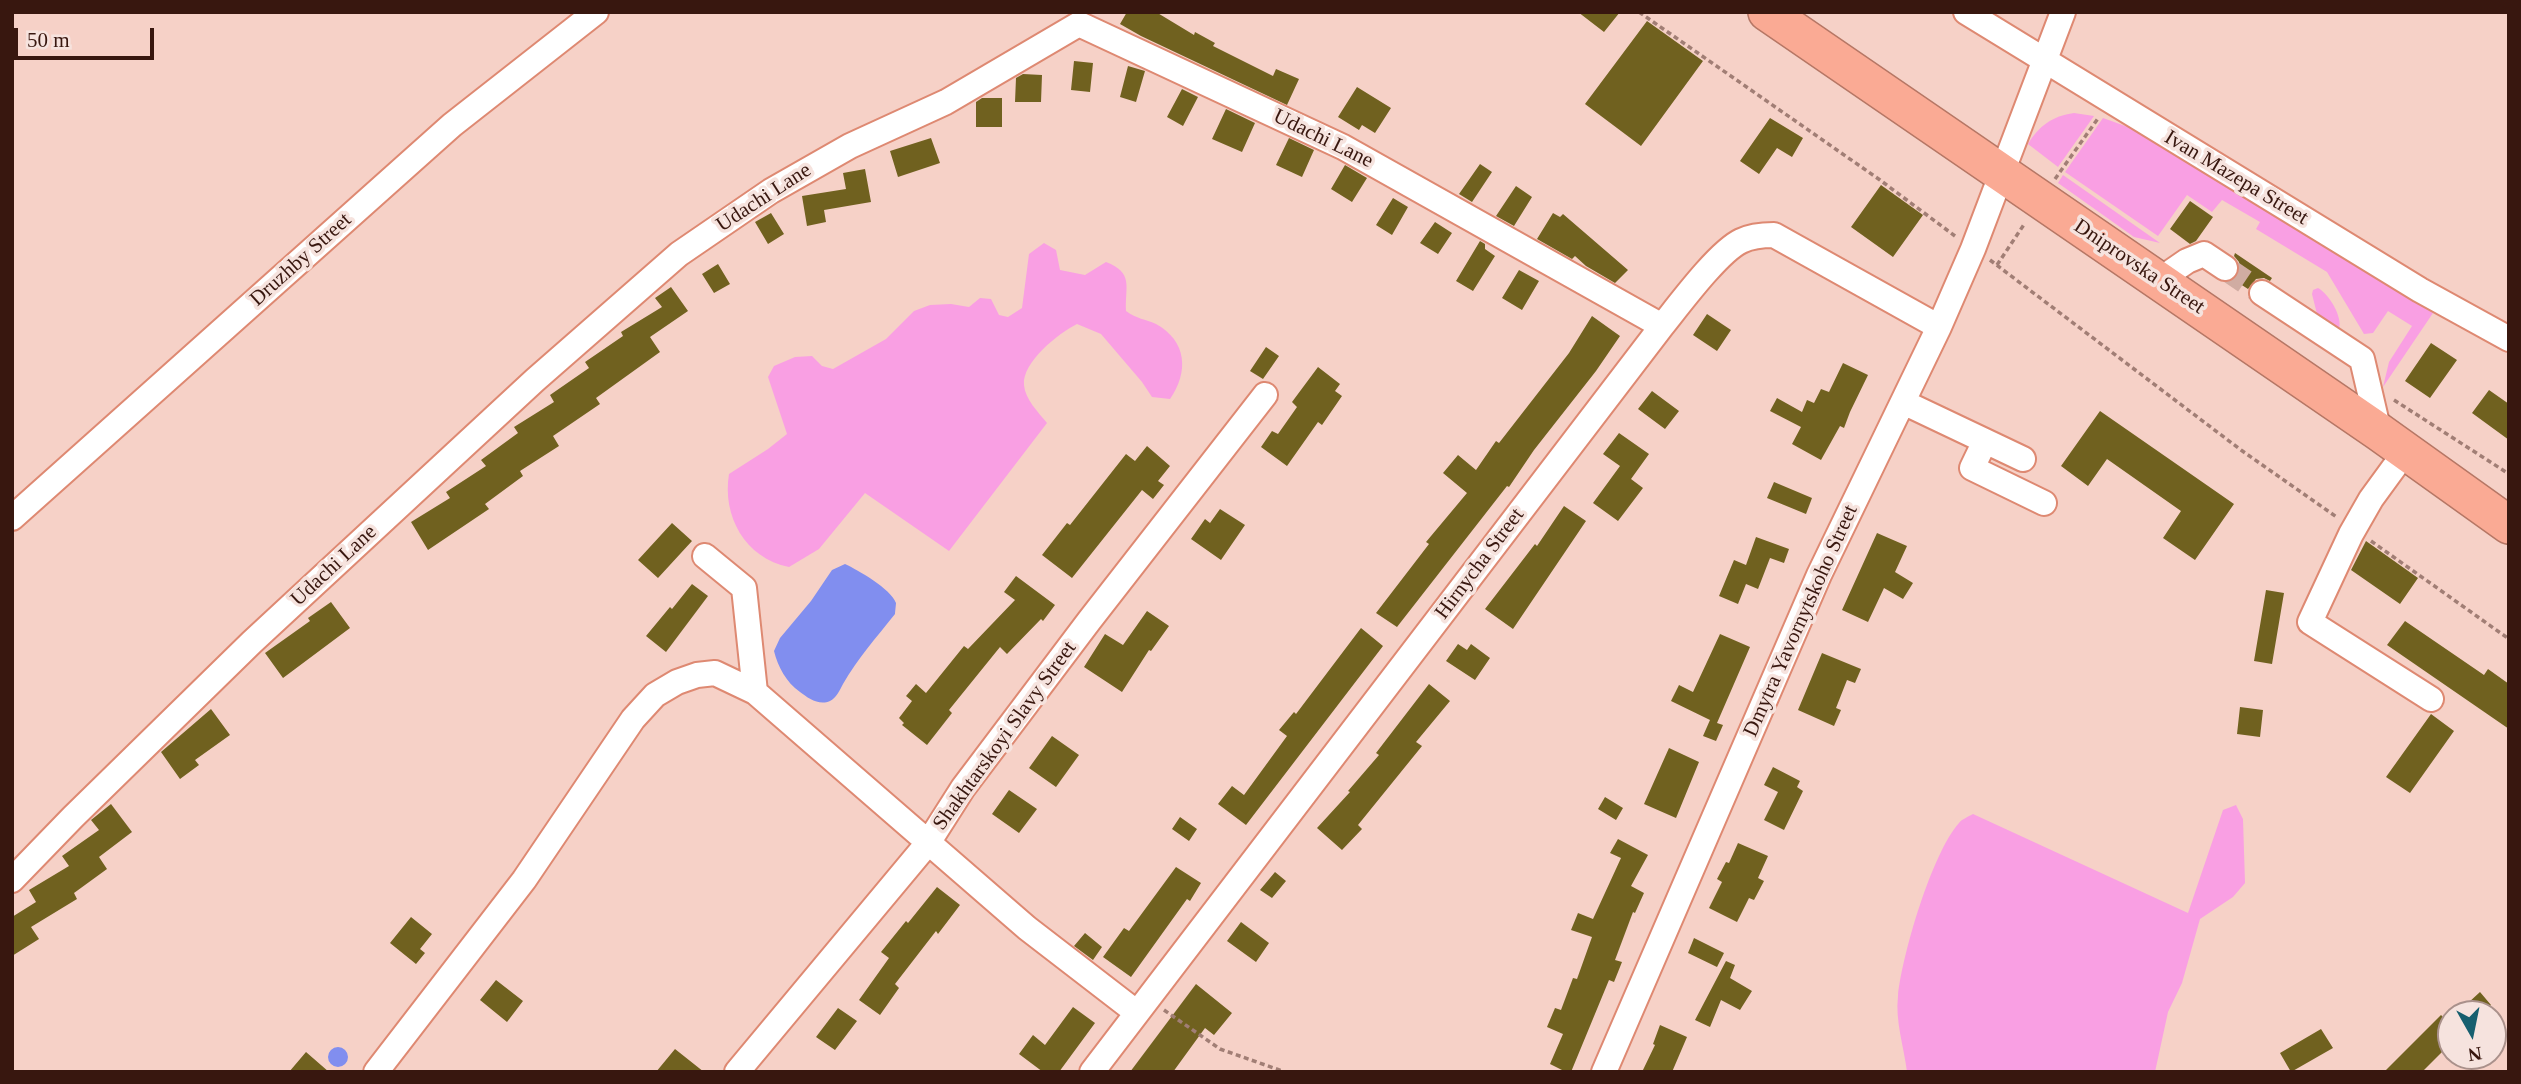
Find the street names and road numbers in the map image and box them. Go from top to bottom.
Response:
street label: Udachi Lane [1269,104,1377,174]
street label: Ivan Mazepa Street [2160,125,2312,231]
street label: Udachi Lane [712,158,816,238]
street label: Druzhby Street [245,208,357,312]
street label: Dniprovska Street [2069,214,2209,320]
street label: Dmytra Yavornytskoho Street [1738,501,1864,741]
street label: Hirnycha Street [1430,504,1530,624]
street label: Udachi Lane [286,520,382,612]
street label: Shakhtarskoyi Slavy Street [928,637,1082,835]

